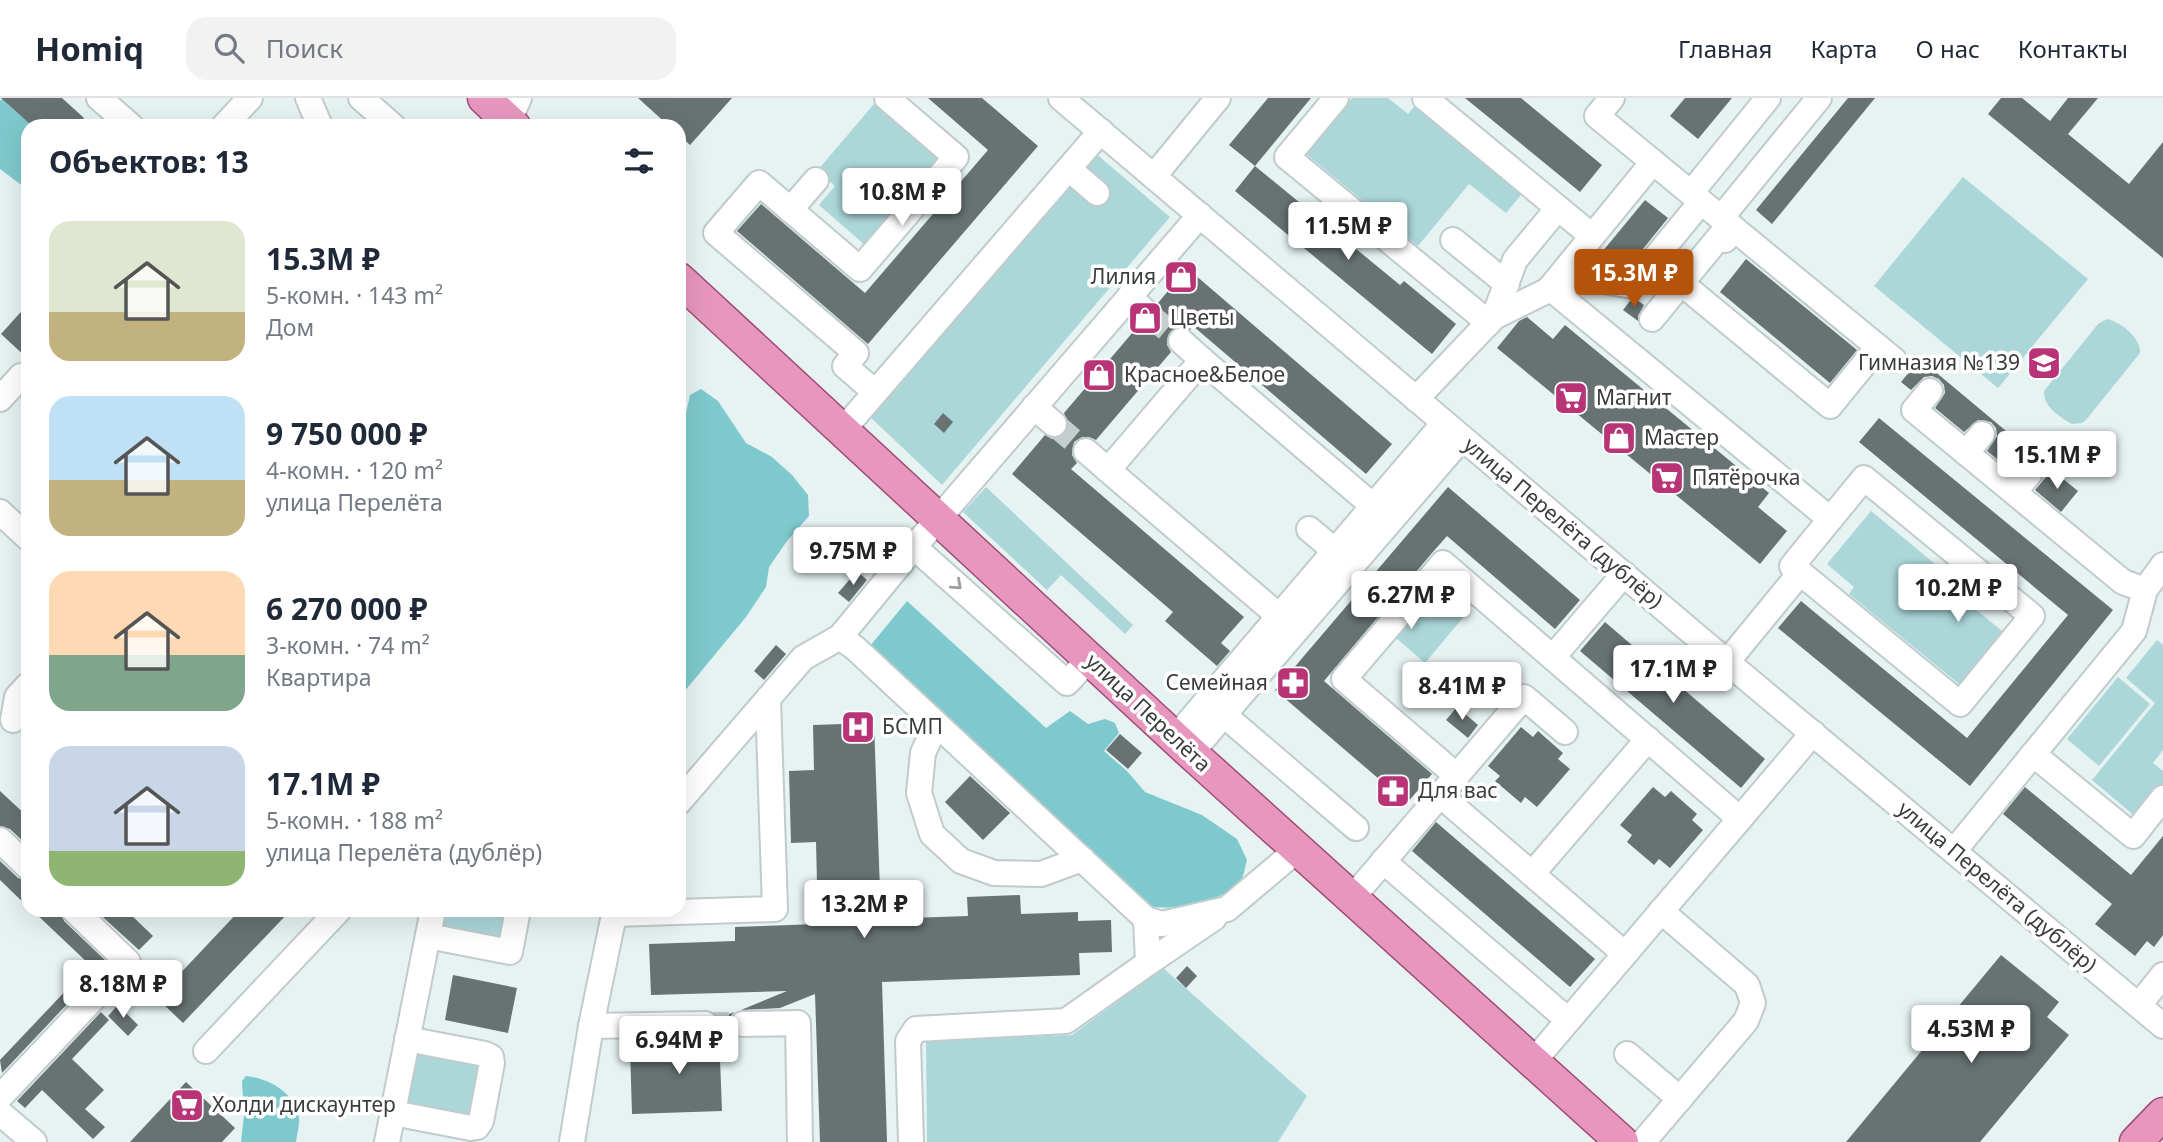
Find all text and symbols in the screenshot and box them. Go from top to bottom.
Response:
search box [186,17,676,80]
text: Homiq [35,26,144,71]
icon: search [210,29,248,67]
text: Поиск [266,30,343,66]
text: Главная [1678,32,1772,65]
text: Карта [1810,32,1877,65]
text: О нас [1915,32,1980,65]
text: Контакты [2018,32,2128,65]
text: Объектов: 13 [49,141,249,182]
icon: filters [620,142,658,180]
pin: 10.8M ₽ [837,169,967,228]
text: 10.8M ₽ [858,175,946,207]
pin: 11.5M ₽ [1283,202,1413,262]
text: 11.5M ₽ [1304,209,1392,241]
text: 15.3M ₽ [266,238,380,279]
icon: home [105,249,189,333]
pin: 15.3M ₽ [1569,250,1699,309]
text: 15.3M ₽ [1590,256,1678,288]
shop icon: Лилия [1162,258,1200,296]
place label: Лилия [1091,262,1156,290]
text: 5-комн. · 143 m² [266,279,443,311]
shop icon: Цветы [1126,299,1164,337]
place label: Цветы [1170,303,1234,331]
text: Дом [266,311,314,343]
school or university icon: Гимназия №139 [2025,344,2063,382]
place label: Гимназия №139 [1858,348,2020,376]
shop icon: Красное&Белое [1080,356,1118,394]
place label: Красное&Белое [1124,360,1285,388]
supermarket icon: Магнит [1552,379,1590,417]
place label: Магнит [1596,383,1672,411]
text: 9 750 000 ₽ [266,413,428,454]
shop icon: Мастер [1600,419,1638,457]
place label: Мастер [1644,423,1719,451]
icon: home [105,424,189,508]
street label: улица Перелёта (дублёр) [1458,430,1669,614]
pin: 15.1M ₽ [1992,432,2122,491]
text: 15.1M ₽ [2013,438,2101,470]
text: 4-комн. · 120 m² [266,454,443,486]
supermarket icon: Пятёрочка [1648,459,1686,497]
place label: Пятёрочка [1692,463,1800,491]
text: улица Перелёта [266,486,443,518]
pin: 9.75M ₽ [788,528,918,587]
text: 9.75M ₽ [809,534,897,566]
pin: 10.2M ₽ [1893,564,2023,624]
text: 10.2M ₽ [1914,571,2002,603]
pin: 6.27M ₽ [1346,572,1476,631]
one-way arrow [949,577,962,589]
text: 6.27M ₽ [1367,578,1455,610]
text: 6 270 000 ₽ [266,588,428,629]
icon: home [105,599,189,683]
text: 3-комн. · 74 m² [266,629,430,661]
pin: 17.1M ₽ [1608,646,1738,705]
street label: улица Перелёта [1080,647,1217,778]
text: 17.1M ₽ [1629,652,1717,684]
text: Квартира [266,661,372,693]
pin: 8.41M ₽ [1397,662,1527,722]
pharmacy icon: Семейная [1274,664,1312,702]
place label: Семейная [1166,668,1268,696]
text: 8.41M ₽ [1418,669,1506,701]
hospital icon: БСМП [839,708,877,746]
place label: БСМП [882,712,943,740]
text: 17.1M ₽ [266,763,380,804]
pharmacy icon: Для вас [1374,772,1412,810]
icon: home [105,774,189,858]
place label: Для вас [1418,776,1498,804]
street label: улица Перелёта (дублёр) [1892,794,2103,978]
text: 5-комн. · 188 m² [266,804,443,836]
text: улица Перелёта (дублёр) [266,836,542,868]
pin: 13.2M ₽ [799,880,929,940]
text: 13.2M ₽ [820,887,908,919]
pin: 8.18M ₽ [58,960,188,1020]
text: 8.18M ₽ [79,967,167,999]
pin: 4.53M ₽ [1906,1006,2036,1065]
text: 4.53M ₽ [1927,1012,2015,1044]
pin: 6.94M ₽ [614,1016,744,1076]
text: 6.94M ₽ [635,1023,723,1055]
supermarket icon: Холди дискаунтер [168,1086,206,1124]
place label: Холди дискаунтер [212,1090,396,1118]

